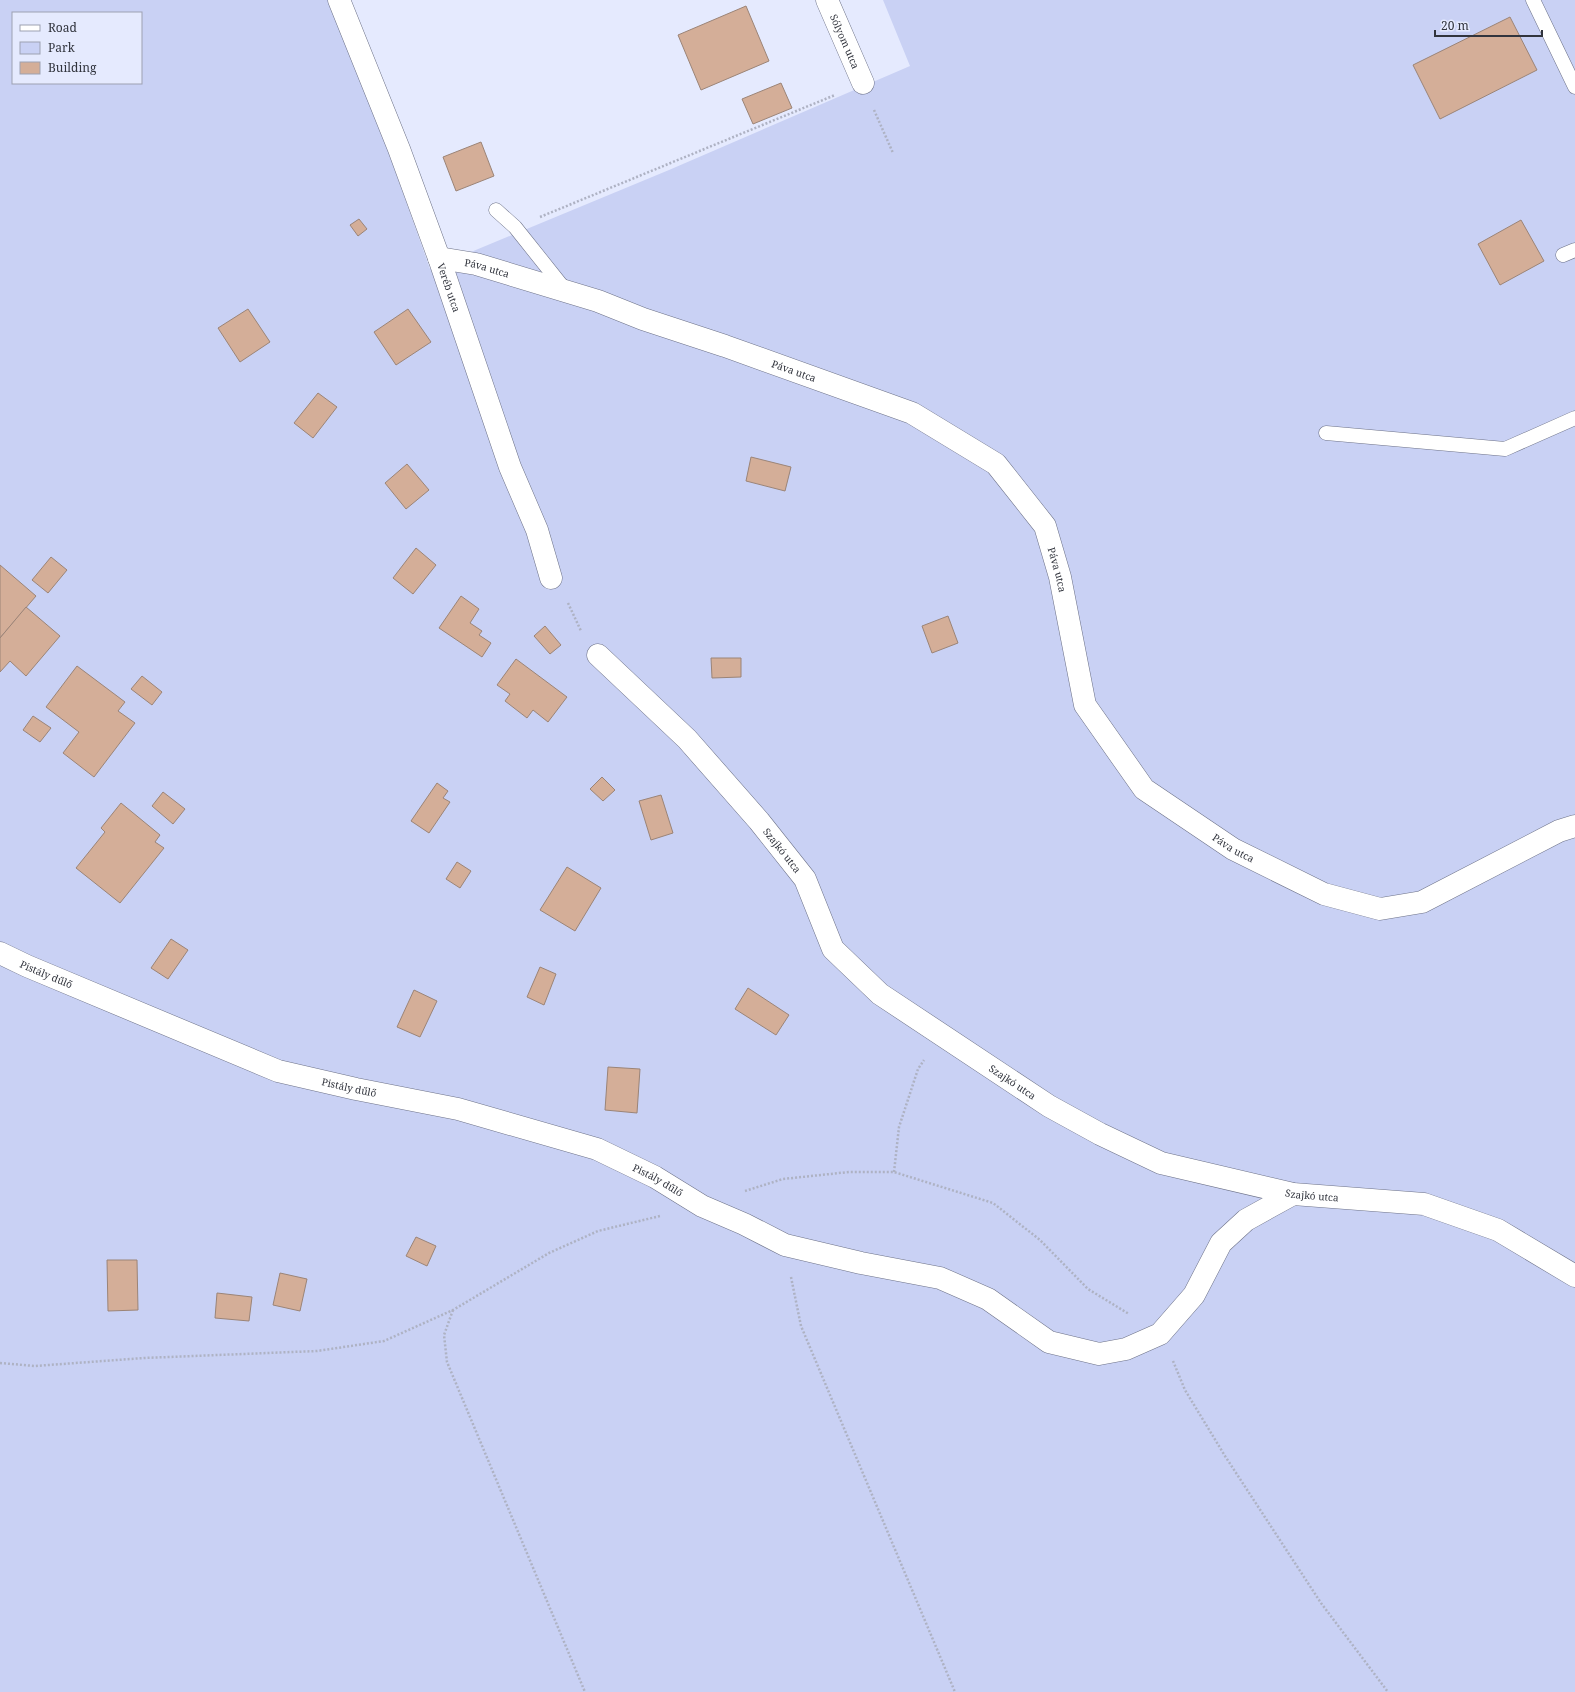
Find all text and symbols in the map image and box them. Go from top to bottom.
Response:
legend [12,12,142,84]
street label: Sólyom utca [827,12,863,71]
scale bar [1435,12,1542,38]
text: 20 m [1441,17,1469,34]
text: Road [48,19,78,36]
text: Park [48,39,76,56]
text: Building [48,59,97,76]
street label: Páva utca [463,255,511,281]
street label: Veréb utca [434,261,464,314]
street label: Páva utca [770,356,818,385]
street label: Páva utca [1045,545,1070,594]
street label: Szajkó utca [760,825,805,876]
street label: Páva utca [1210,830,1257,866]
street label: Pistály dűlő [18,957,75,991]
street label: Szajkó utca [986,1061,1039,1103]
street label: Pistály dűlő [320,1074,378,1100]
street label: Pistály dűlő [630,1160,686,1200]
street label: Szajkó utca [1284,1185,1340,1204]

